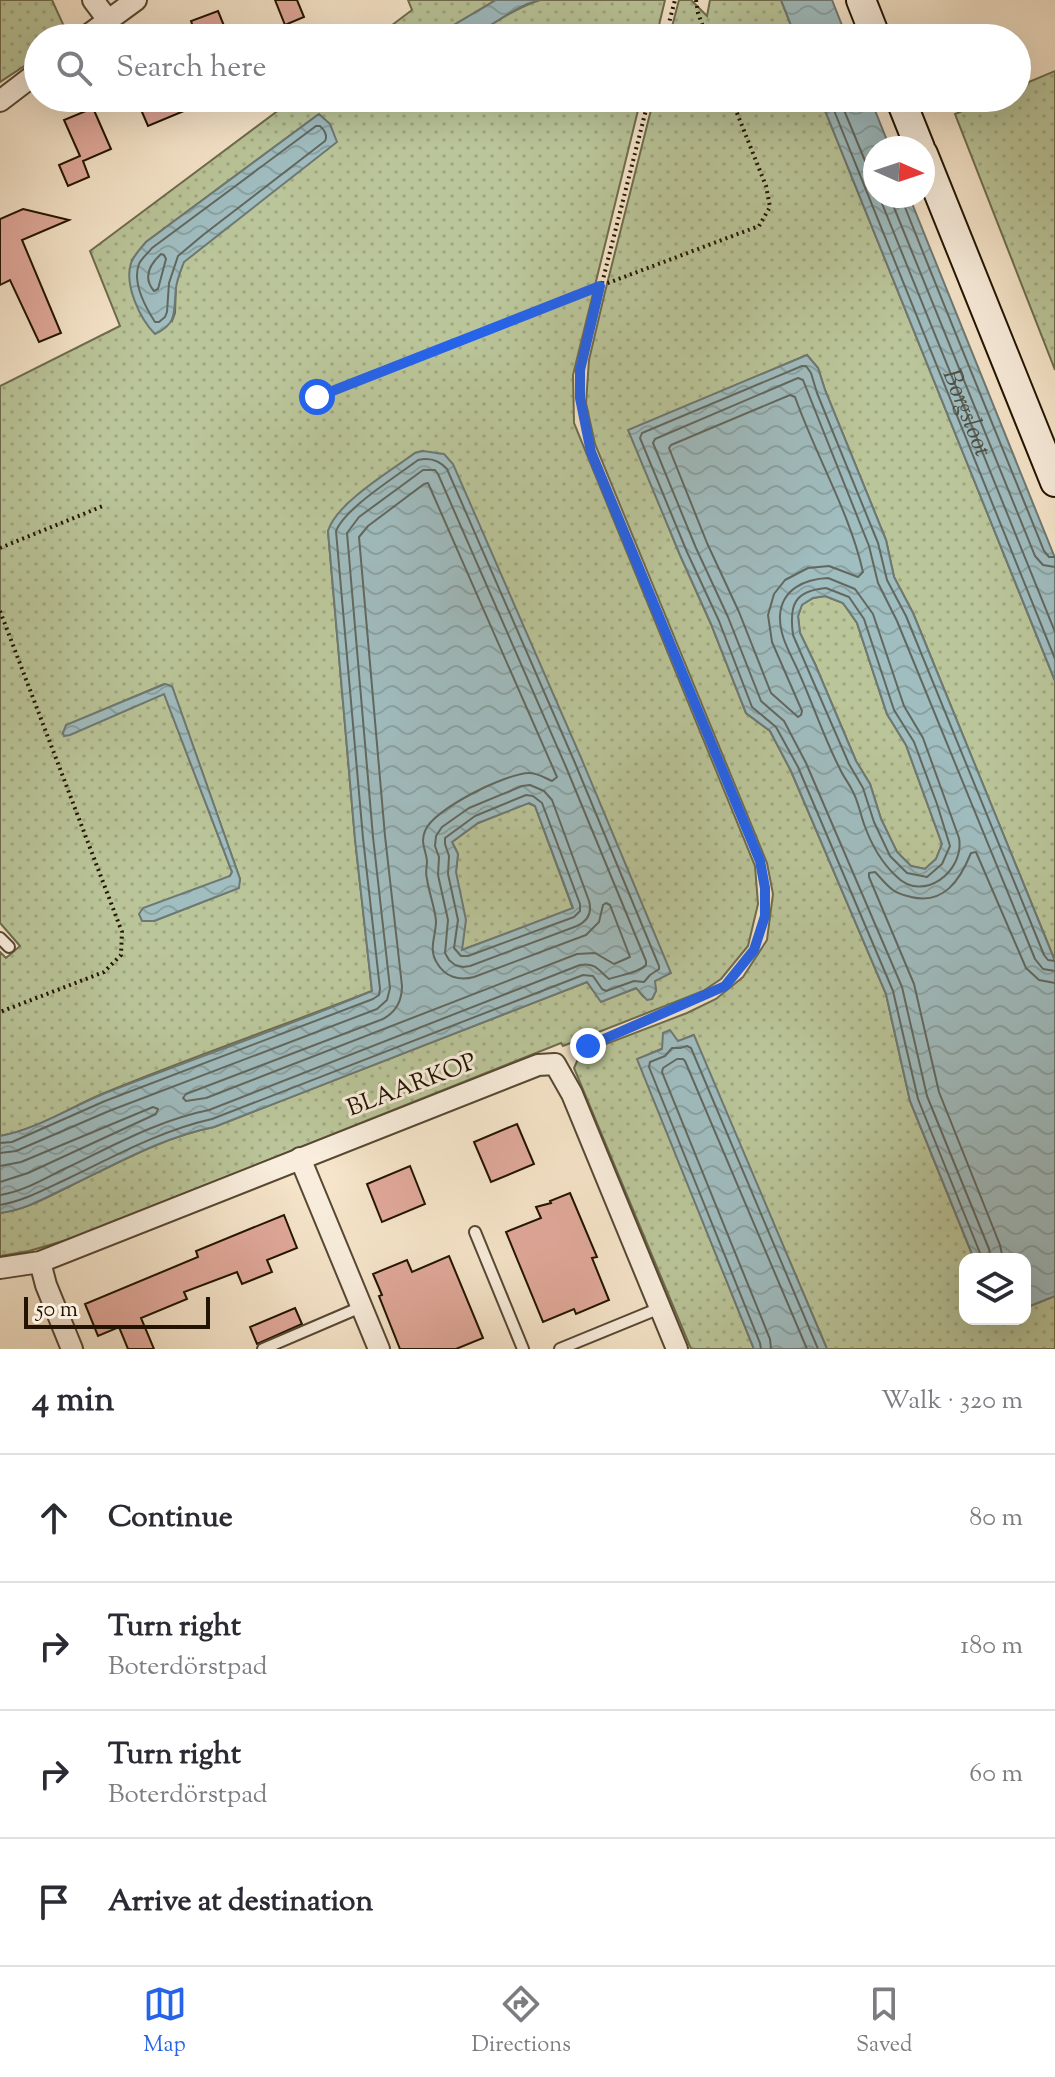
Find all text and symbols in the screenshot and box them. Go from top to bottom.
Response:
search box [24,24,1031,112]
icon: search [52,46,96,90]
text: Search here [116,47,266,90]
north arrow [863,136,935,208]
water label: Borgsloot [932,363,1001,463]
route start [299,379,335,415]
route end [570,1028,606,1064]
street label: BLAARKOP [342,1046,482,1126]
map controls [959,1253,1031,1325]
button: layers [959,1253,1031,1325]
scale bar [24,1293,210,1329]
text: 50 m [36,1295,78,1327]
text: 4 min [32,1377,114,1426]
text: Walk · 320 m [881,1383,1023,1420]
icon: ahead [32,1496,76,1540]
text: Continue [108,1497,233,1540]
text: 80 m [969,1500,1023,1537]
text: Turn right [108,1606,241,1649]
icon: right [32,1624,76,1668]
text: 180 m [960,1628,1023,1665]
text: Boterdörstpad [108,1649,267,1686]
text: Turn right [108,1734,241,1777]
icon: right [32,1752,76,1796]
text: 60 m [969,1756,1023,1793]
text: Boterdörstpad [108,1777,267,1814]
icon: arrive [32,1880,76,1924]
text: Arrive at destination [108,1881,373,1924]
tab: Map [143,1982,187,2062]
tab: Directions [472,1982,571,2062]
tab: Saved [856,1982,912,2062]

